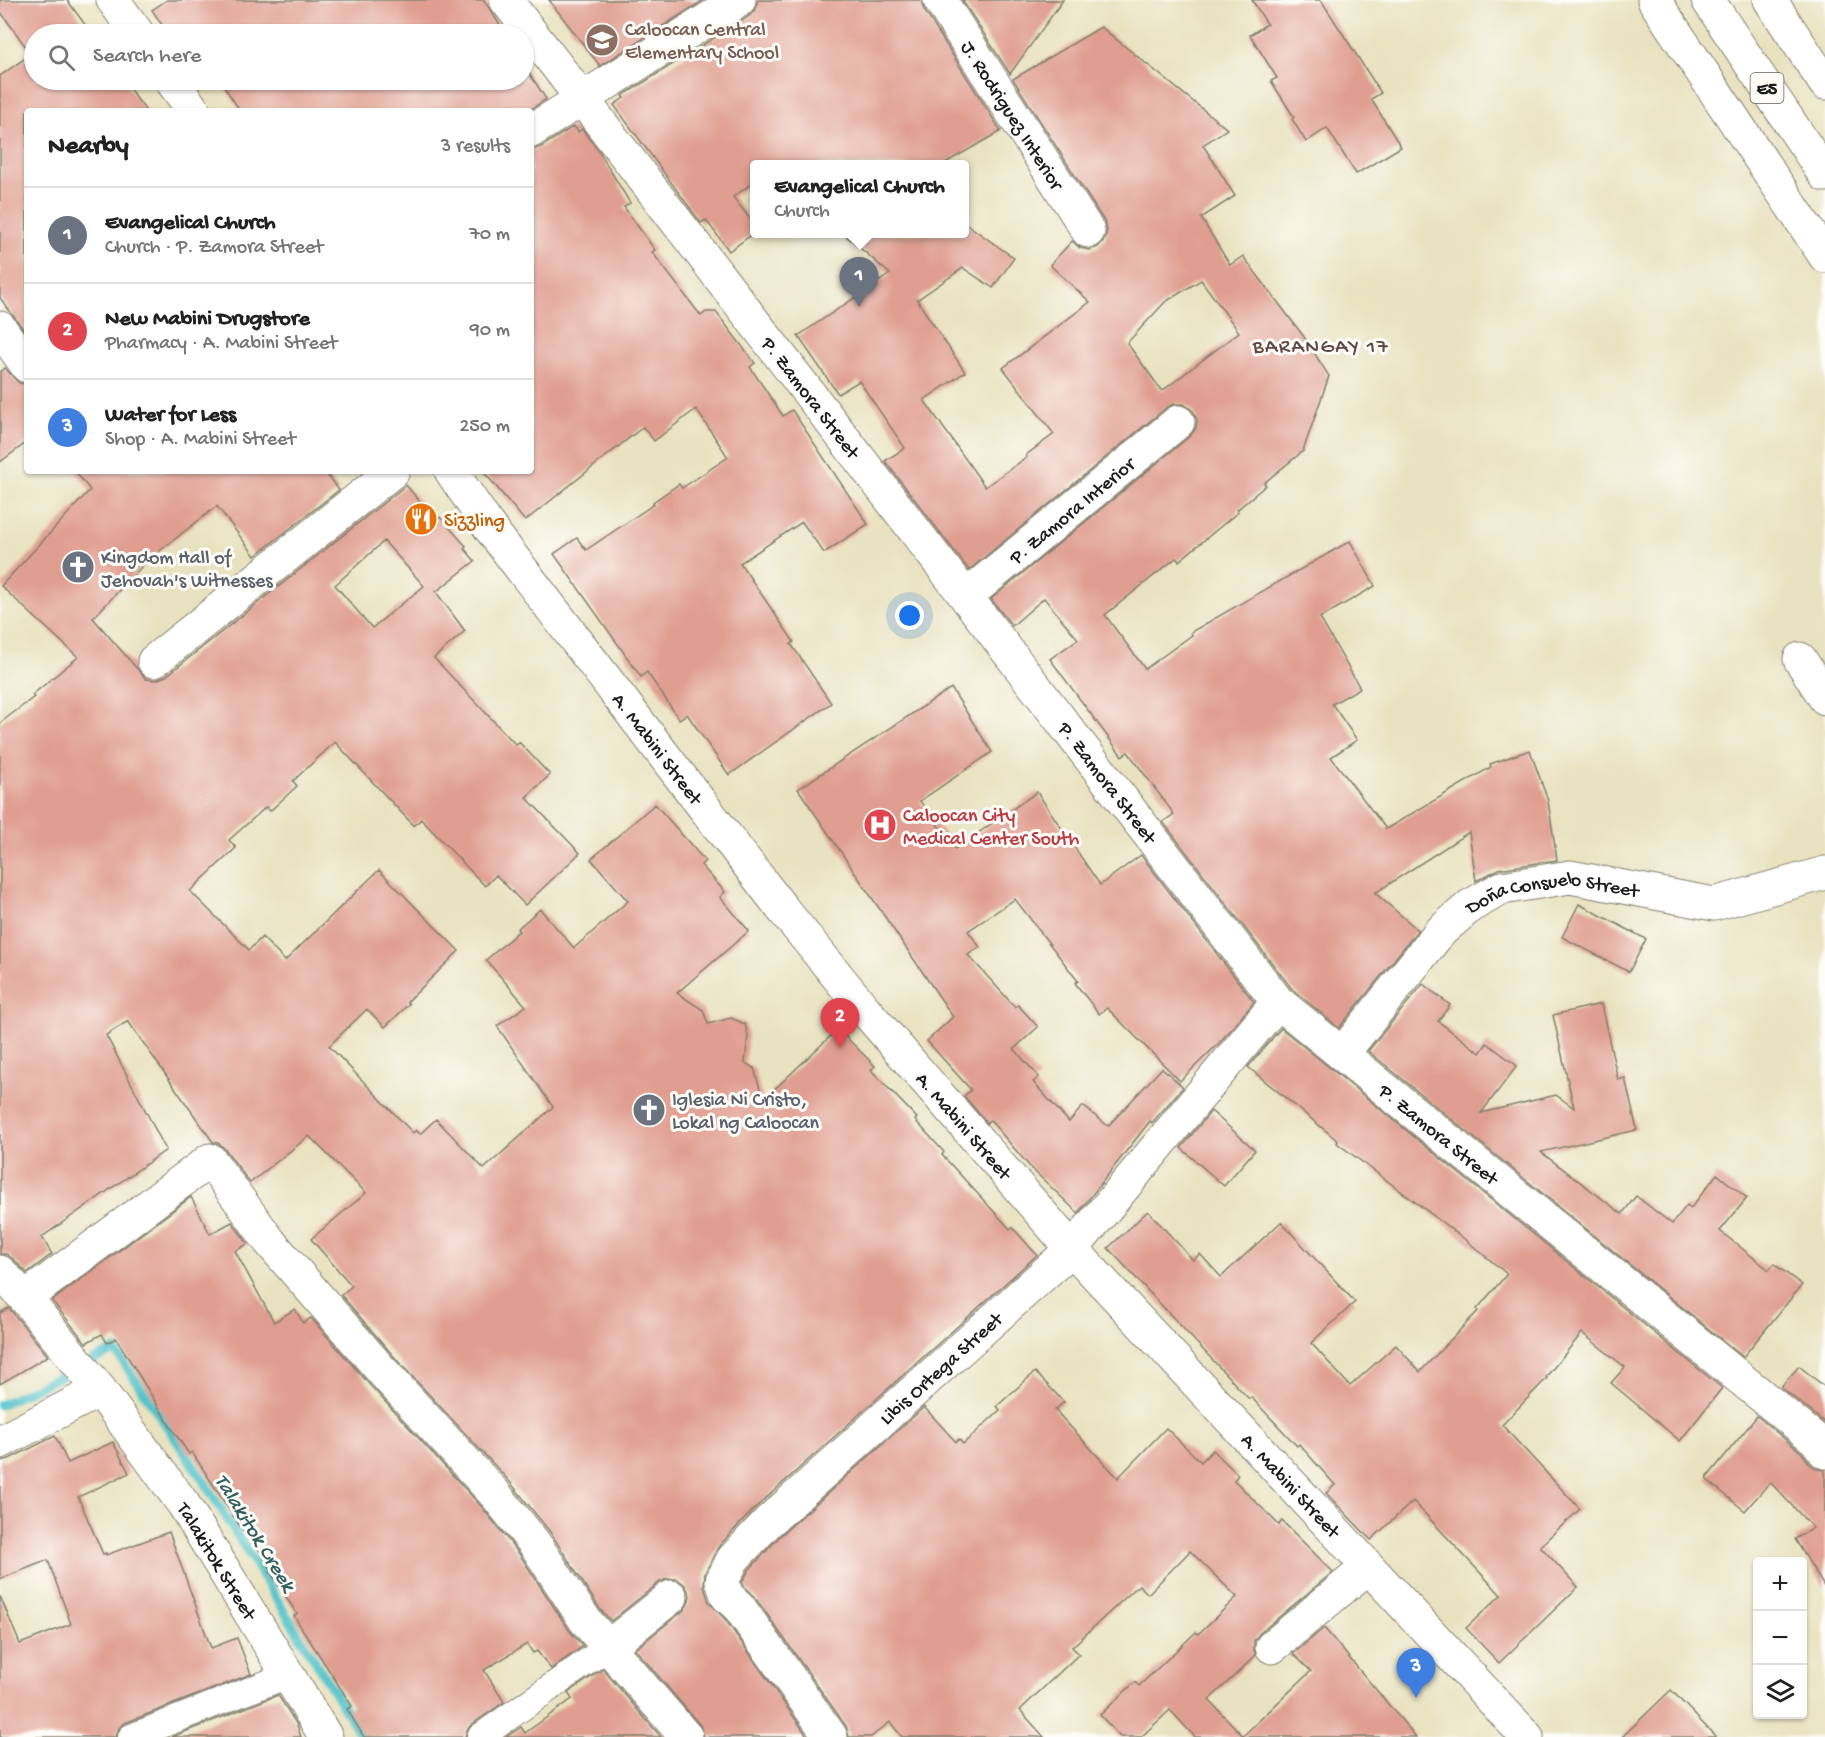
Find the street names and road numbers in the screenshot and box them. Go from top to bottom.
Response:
street label: J. Rodriguez Interior [954,38,1068,197]
road number: E5 [1750,73,1784,103]
street label: P. Zamora Street [754,333,864,466]
street label: P. Zamora Interior [1005,453,1142,571]
street label: A. Mabini Street [605,690,707,812]
street label: P. Zamora Street [1051,718,1161,851]
street label: Doña Consuelo Street [1461,869,1642,922]
street label: A. Mabini Street [909,1069,1016,1187]
street label: P. Zamora Street [1372,1080,1503,1193]
street label: Libis Ortega Street [876,1308,1010,1431]
street label: A. Mabini Street [1235,1430,1345,1545]
street label: Talakitok Street [170,1498,260,1626]

